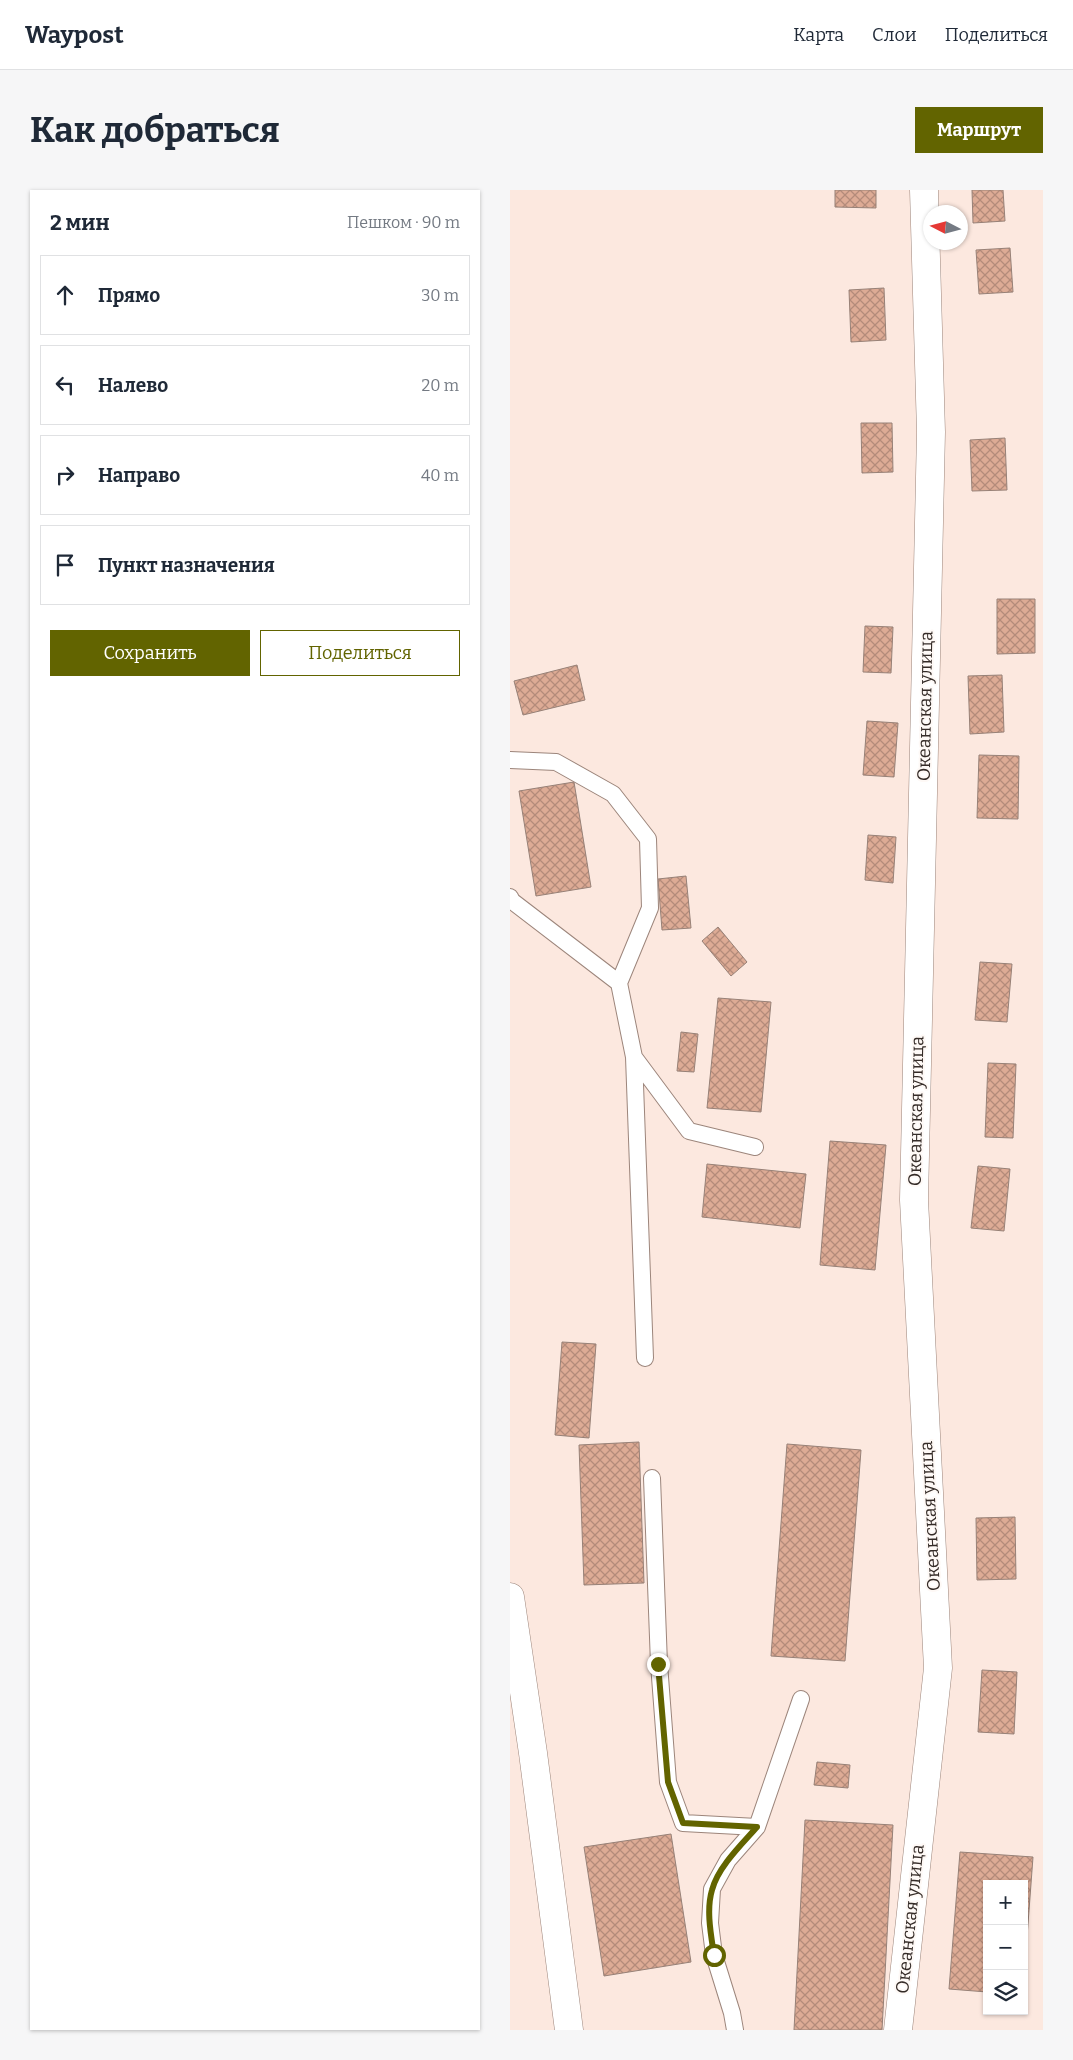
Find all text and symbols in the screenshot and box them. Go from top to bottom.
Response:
text: Waypost [25,21,124,49]
text: Карта [793,24,844,46]
text: Слои [872,24,917,46]
text: Поделиться [945,24,1048,46]
button: Маршрут [915,107,1043,153]
text: Как добраться [30,109,280,151]
north arrow [923,205,968,250]
text: 2 мин [50,210,110,236]
text: Пешком · 90 m [347,213,460,232]
icon: ahead [51,281,79,309]
text: Прямо [98,284,160,307]
text: 30 m [421,286,459,305]
icon: left [51,371,79,399]
text: Налево [98,374,168,397]
text: 20 m [422,376,459,395]
icon: right [51,461,79,489]
text: Направо [98,464,180,487]
text: 40 m [421,466,459,485]
icon: arrive [51,551,79,579]
text: Пункт назначения [98,554,275,577]
button: Сохранить [50,630,250,676]
button: Поделиться [260,630,460,676]
street label: Океанская улица [913,631,937,781]
street label: Океанская улица [904,1036,928,1186]
street label: Океанская улица [915,1440,945,1592]
route end [647,1653,670,1676]
street label: Океанская улица [891,1843,929,1995]
map controls [983,1880,1028,2015]
button: + [983,1880,1028,1925]
button: − [983,1925,1028,1970]
route start [703,1944,726,1967]
button: layers [983,1970,1028,2015]

